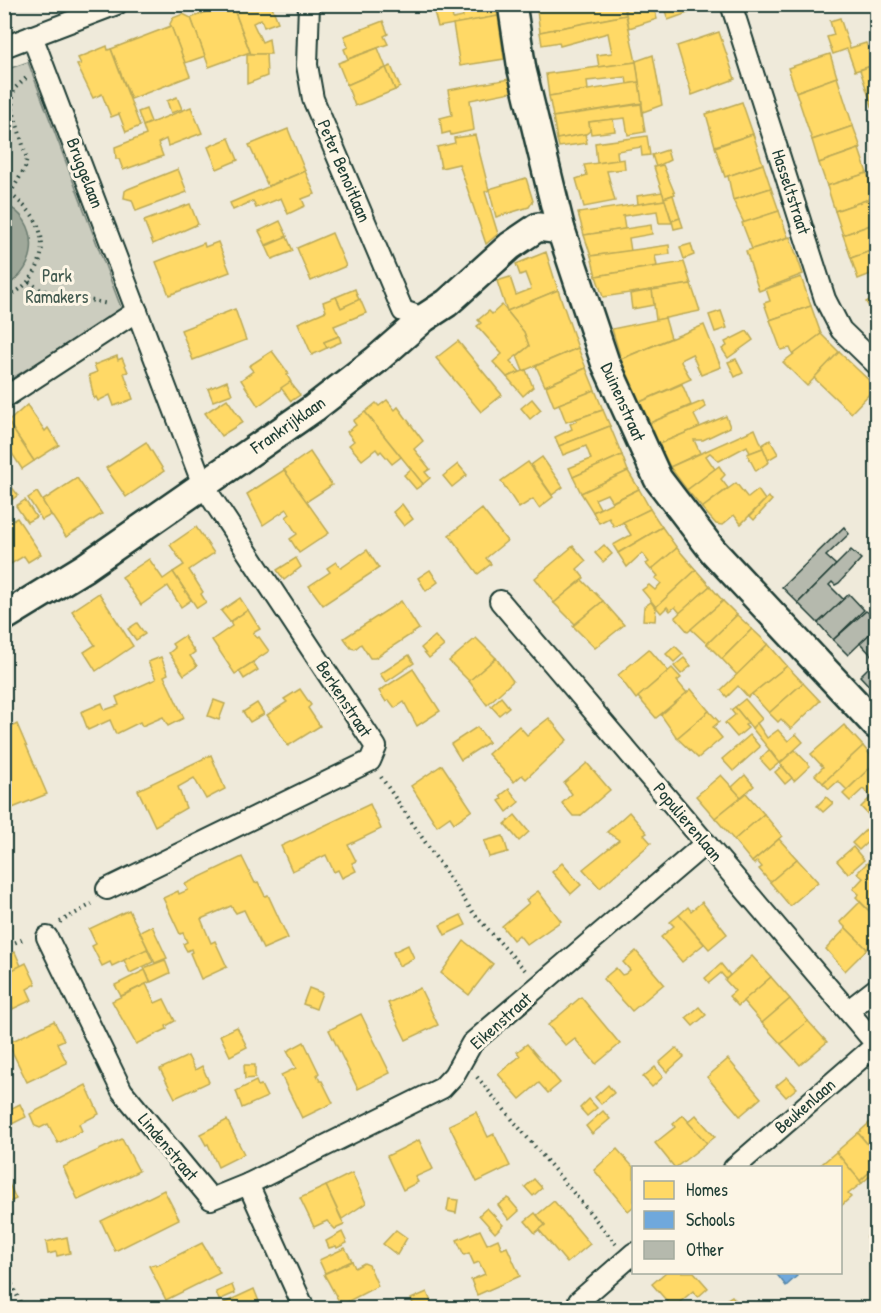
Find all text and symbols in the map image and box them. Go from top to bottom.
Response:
street label: Peter Benoitlaan [312,116,377,226]
street label: Bruggelaan [61,134,110,212]
street label: Hasseltstraat [766,146,817,238]
park label: Park Ramakers [25,263,89,309]
street label: Duinenstraat [595,359,652,446]
street label: Frankrijklaan [244,390,330,460]
street label: Berkenstraat [310,656,379,742]
street label: Populierenlaan [648,777,729,867]
street label: Eikenstraat [464,986,538,1055]
street label: Beukenlaan [769,1072,841,1139]
street label: Lindenstraat [133,1107,205,1187]
legend [632,1166,842,1274]
text: Homes [686,1177,728,1202]
text: Schools [686,1207,735,1232]
text: Other [686,1237,724,1262]

